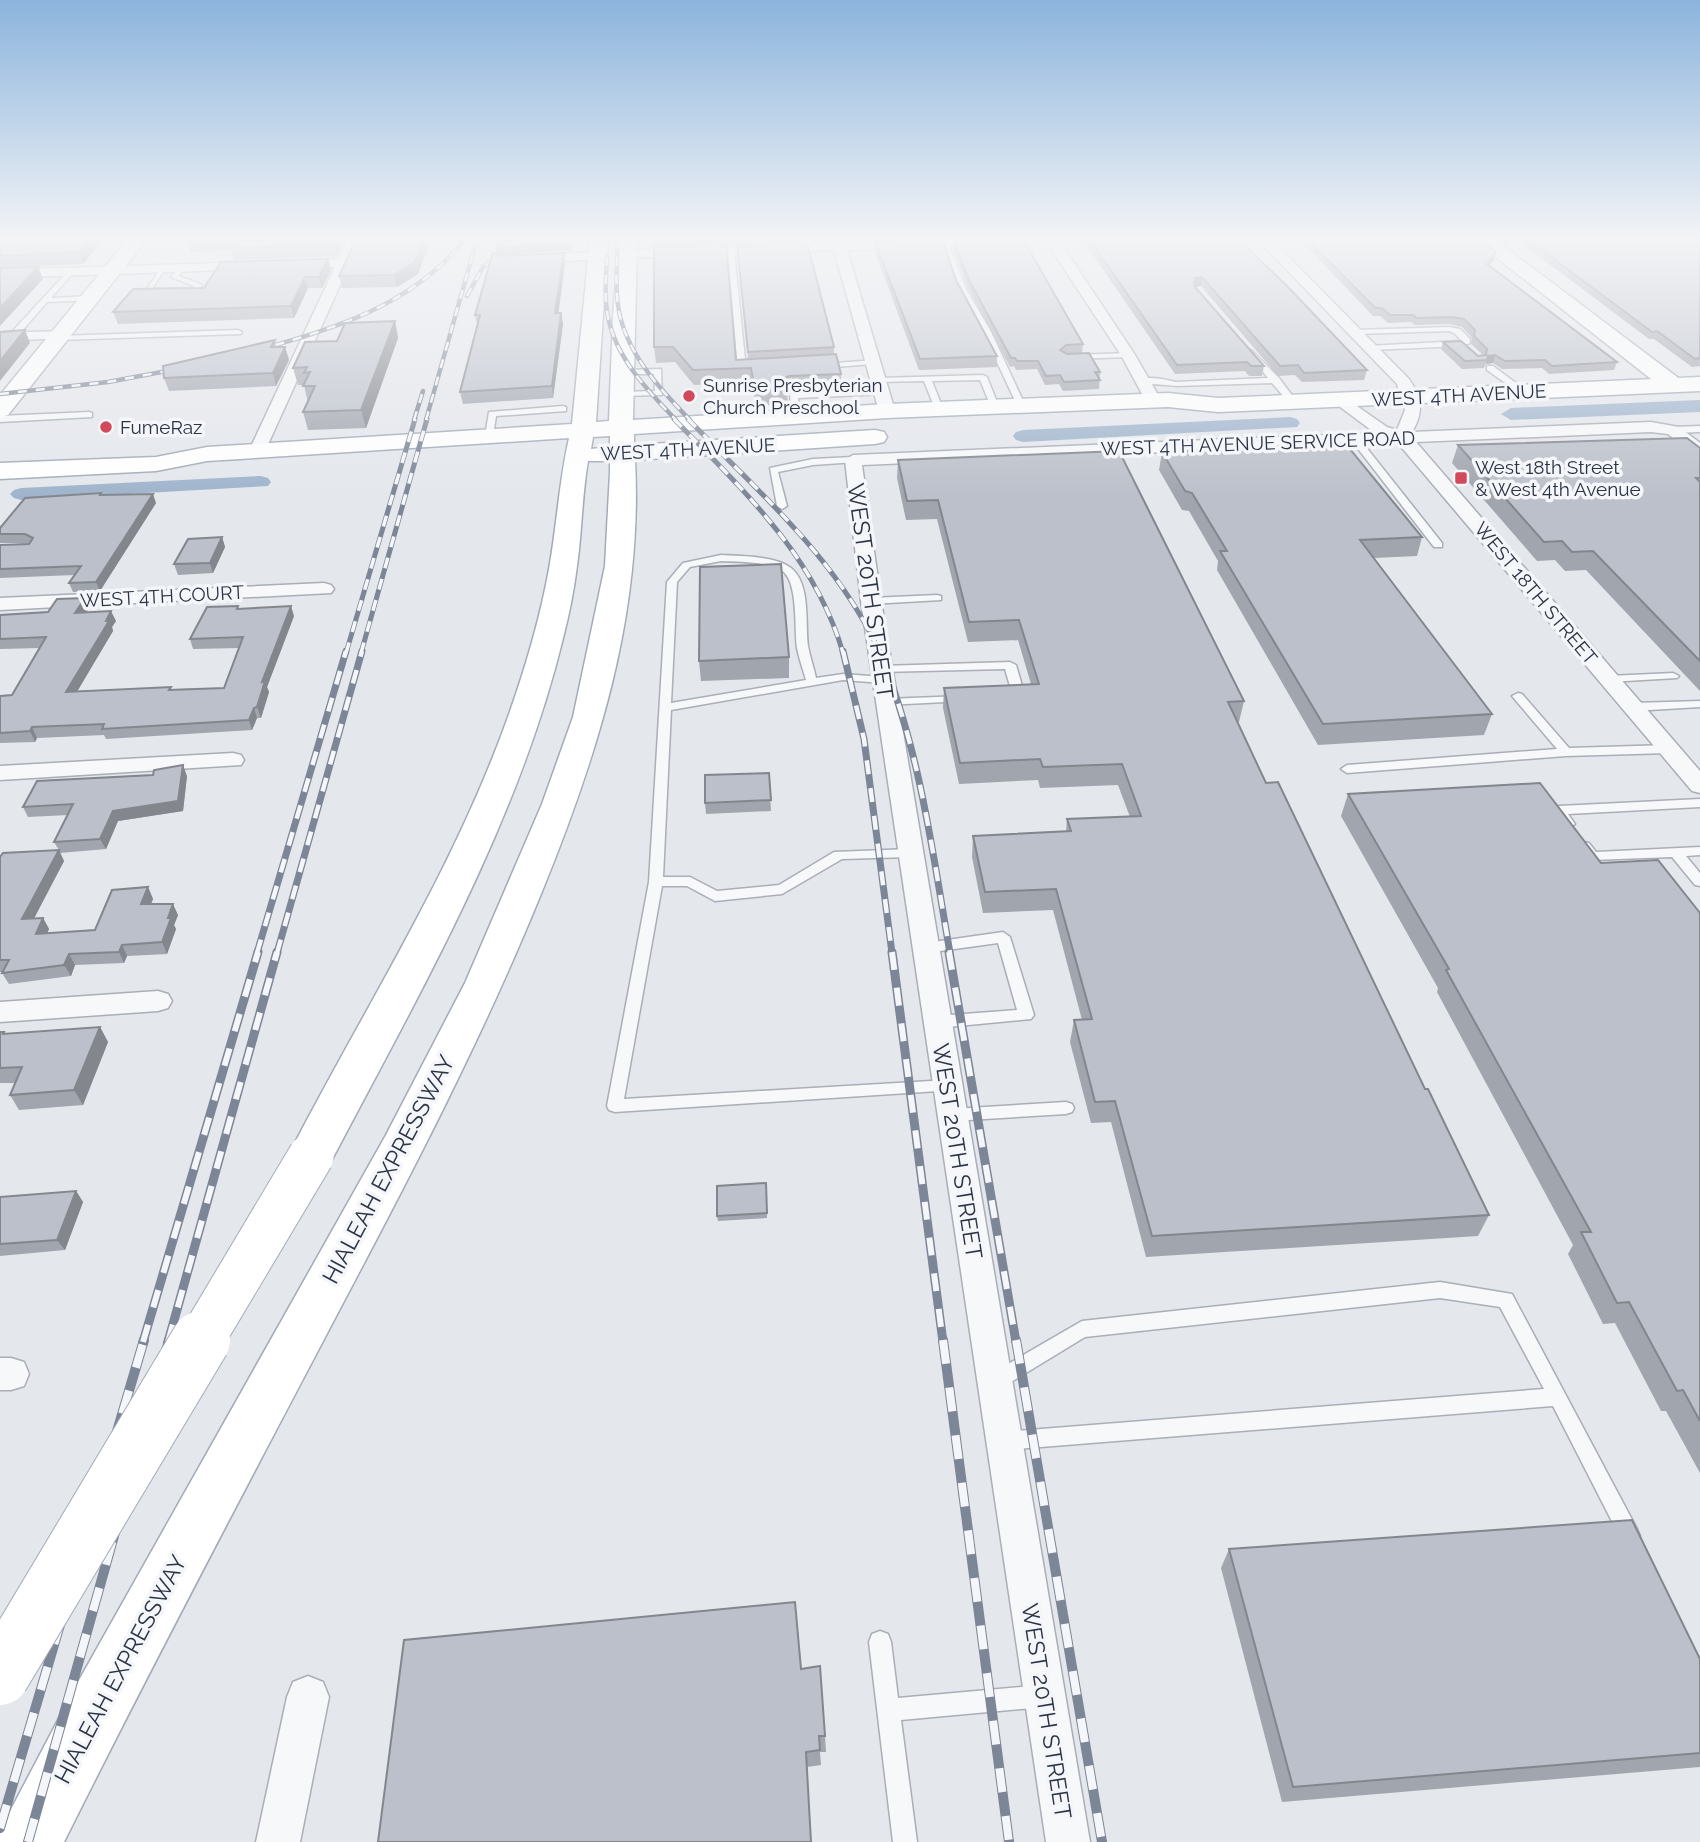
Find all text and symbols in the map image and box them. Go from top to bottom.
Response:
place label: Sunrise Presbyterian Church Preschool [703,374,883,418]
street label: WEST 4TH AVENUE [1371,379,1547,411]
marker: Sunrise Presbyterian Church Preschool [681,388,697,404]
place label: FumeRaz [120,416,202,438]
marker: FumeRaz [98,419,114,435]
street label: WEST 4TH AVENUE SERVICE ROAD [1100,427,1416,459]
street label: WEST 4TH AVENUE [600,433,776,465]
place label: West 18th Street & West 4th Avenue [1475,456,1641,500]
marker: West 18th Street & West 4th Avenue [1453,470,1469,486]
street label: WEST 20TH STREET [842,481,900,701]
street label: WEST 18TH STREET [1470,517,1602,669]
street label: WEST 4TH COURT [80,581,245,611]
street label: WEST 20TH STREET [928,1041,988,1261]
street label: HIALEAH EXPRESSWAY [316,1050,460,1288]
street label: HIALEAH EXPRESSWAY [48,1550,192,1788]
street label: WEST 20TH STREET [1017,1601,1077,1821]

